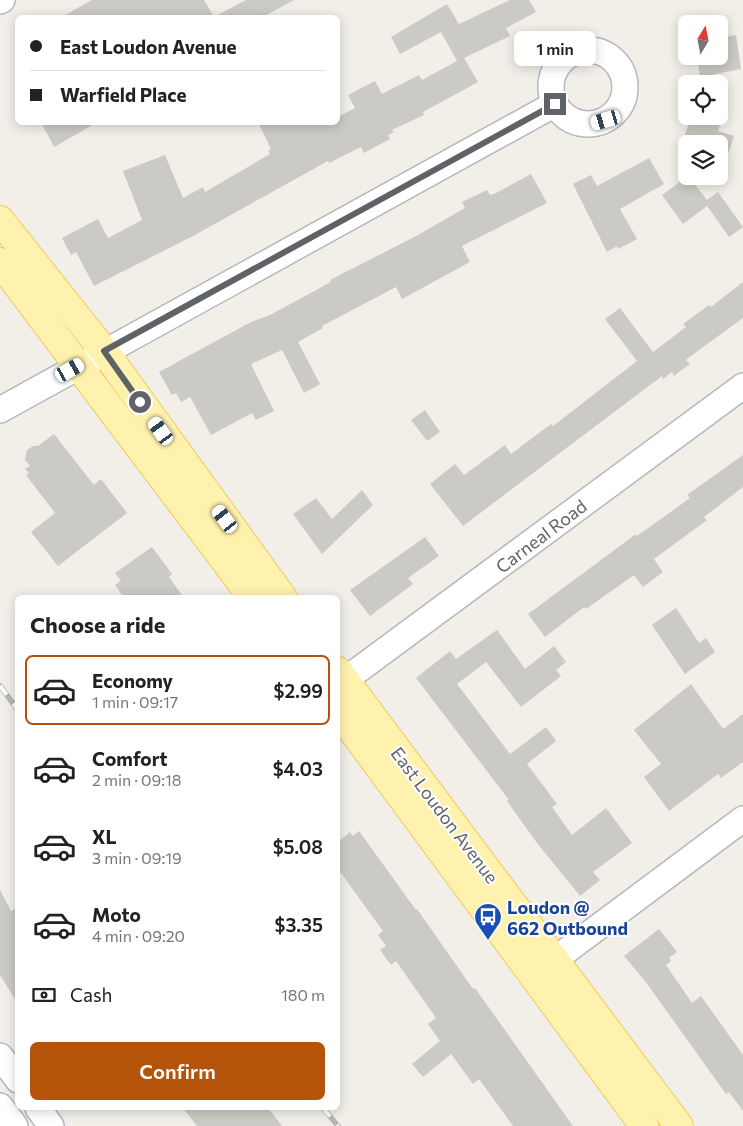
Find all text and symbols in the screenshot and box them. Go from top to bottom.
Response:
north arrow [678,15,728,65]
map controls [678,15,728,185]
callout: 1 min [514,32,596,66]
text: East Loudon Avenue [60,35,237,58]
text: 1 min [536,39,574,58]
button: locate [678,75,728,125]
text: Warfield Place [60,83,186,106]
route end [544,93,566,115]
car [589,109,622,131]
button: layers [678,135,728,185]
car [53,356,86,384]
route start [129,391,151,413]
car [146,414,175,448]
street label: Carneal Road [491,495,591,577]
car [209,503,240,535]
text: Choose a ride [30,611,165,638]
icon: car [32,668,77,713]
text: Economy [92,669,173,692]
text: $2.99 [274,679,323,702]
text: 1 min · 09:17 [92,692,178,711]
street label: East Loudon Avenue [387,742,503,888]
icon: car [32,746,77,791]
text: Comfort [92,747,168,770]
text: $4.03 [273,757,323,780]
text: 2 min · 09:18 [92,770,182,789]
icon: car [32,824,77,869]
text: XL [92,825,117,848]
text: $5.08 [273,835,323,858]
text: 3 min · 09:19 [92,848,182,867]
place label: Loudon @ 662 Outbound [507,896,628,939]
icon: car [32,902,77,947]
bus stop icon: Loudon @ 662 Outbound [473,902,503,941]
text: Moto [92,903,141,926]
text: $3.35 [275,913,323,936]
text: 4 min · 09:20 [92,926,185,945]
icon: cash [30,981,58,1009]
text: Cash [70,983,112,1006]
text: 180 m [281,985,325,1004]
button: Confirm [30,1042,325,1100]

